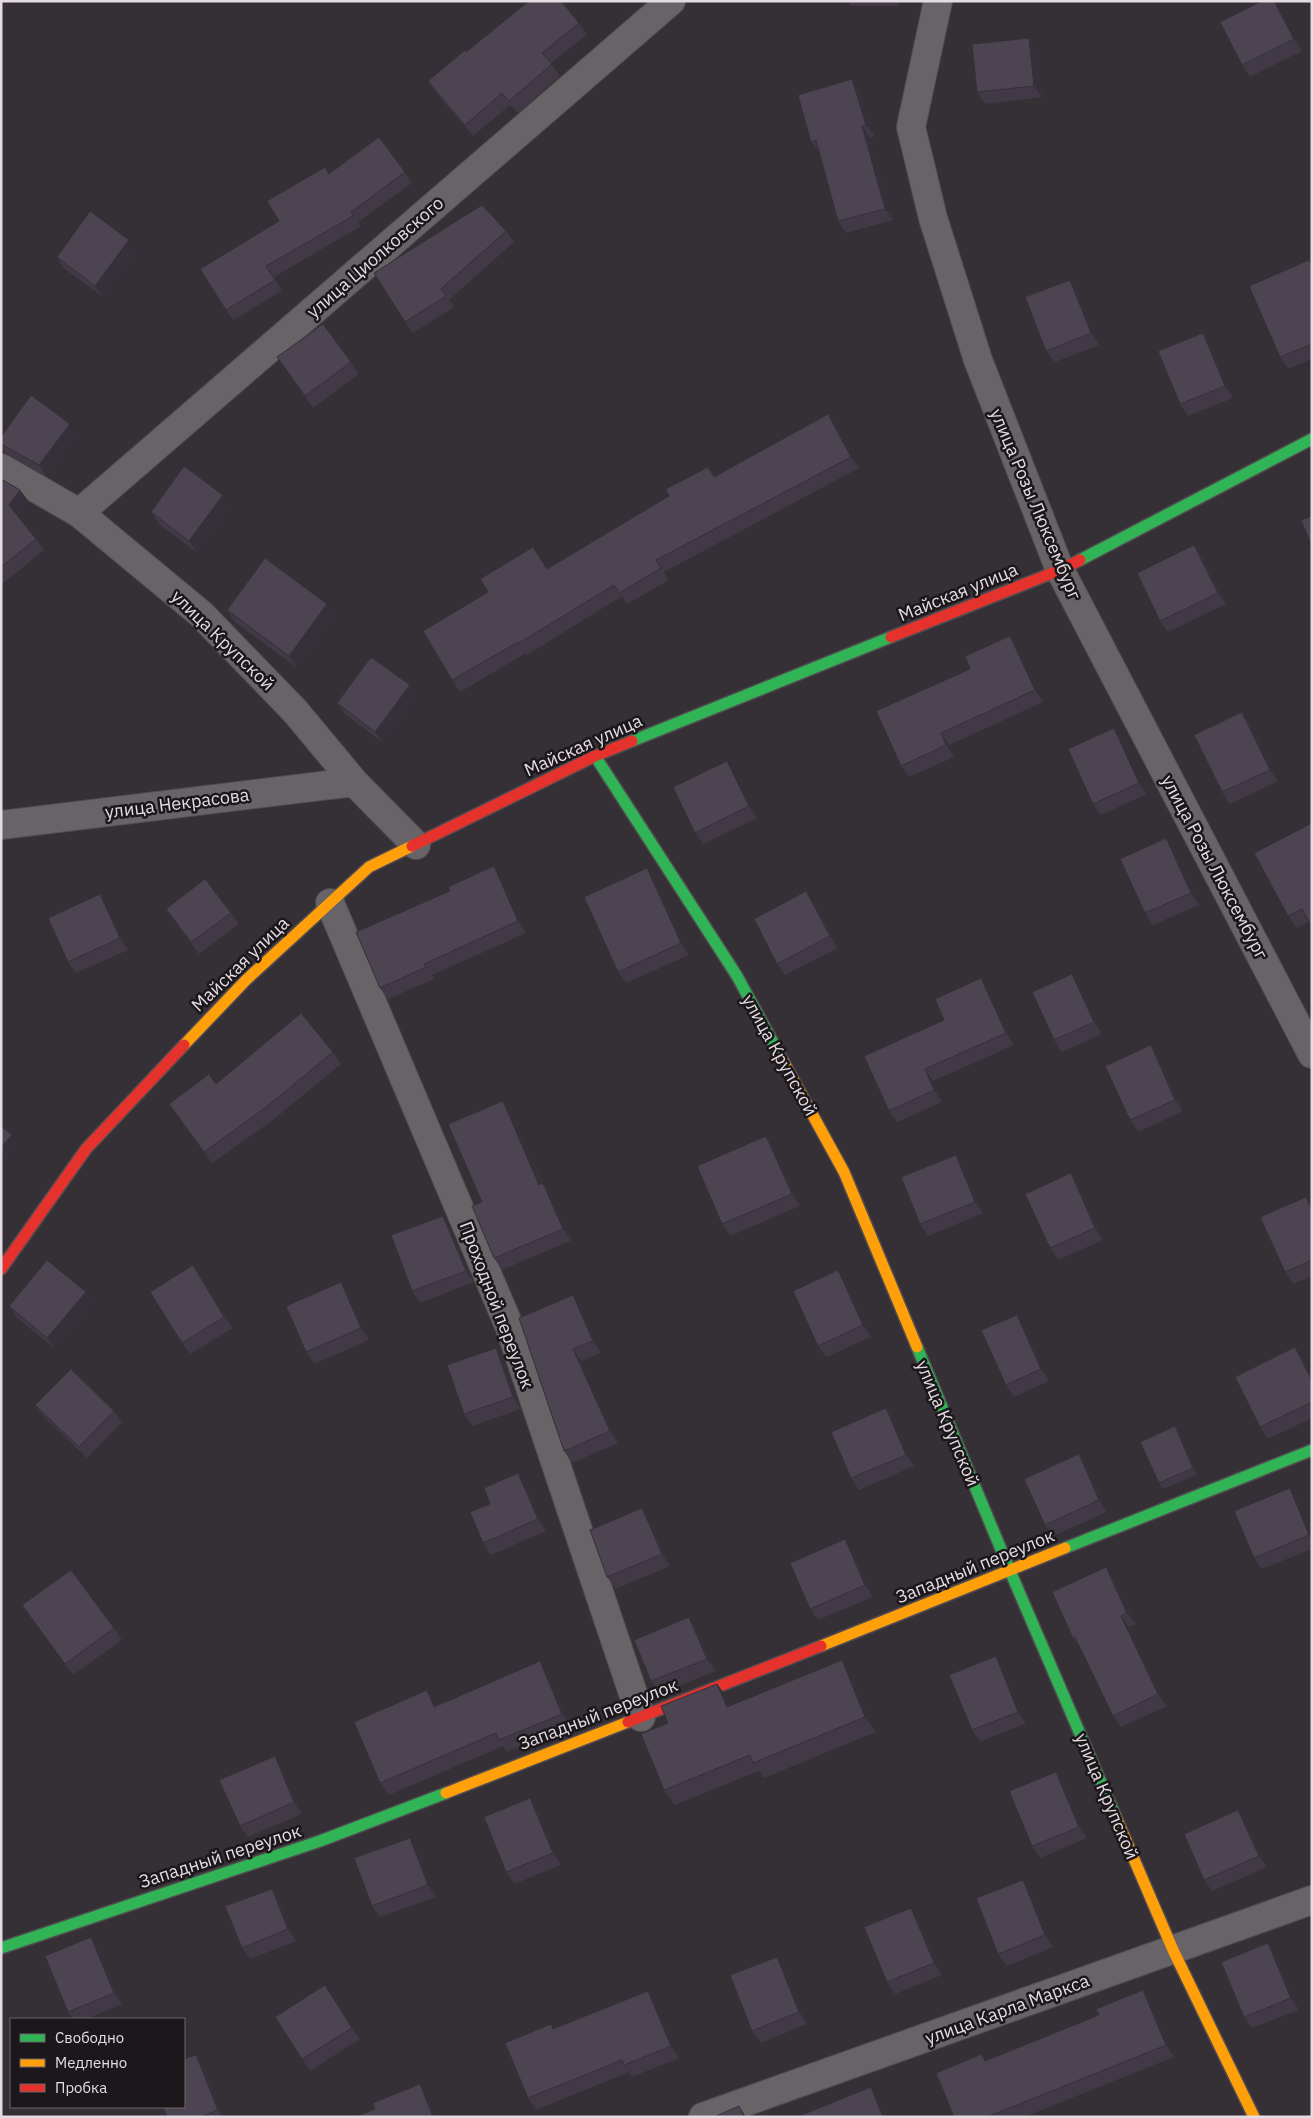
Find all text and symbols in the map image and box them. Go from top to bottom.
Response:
street label: улица Циолковского [302,191,448,323]
street label: улица Розы Люксембург [985,405,1087,603]
street label: Майская улица [895,557,1022,626]
street label: улица Крупской [166,585,280,695]
street label: Майская улица [520,709,646,781]
street label: улица Розы Люксембург [1157,771,1273,963]
street label: улица Некрасова [104,783,251,823]
street label: Майская улица [186,911,294,1016]
street label: улица Крупской [737,990,823,1120]
street label: Проходной переулок [455,1218,540,1392]
street label: улица Крупской [911,1356,985,1490]
street label: Западный переулок [892,1524,1058,1608]
street label: Западный переулок [515,1673,681,1755]
street label: улица Крупской [1070,1729,1144,1863]
street label: Западный переулок [136,1819,304,1893]
street label: улица Карла Маркса [922,1968,1093,2049]
legend [10,2018,185,2108]
text: Свободно [55,2028,124,2047]
text: Медленно [55,2053,127,2072]
text: Пробка [55,2078,107,2097]

